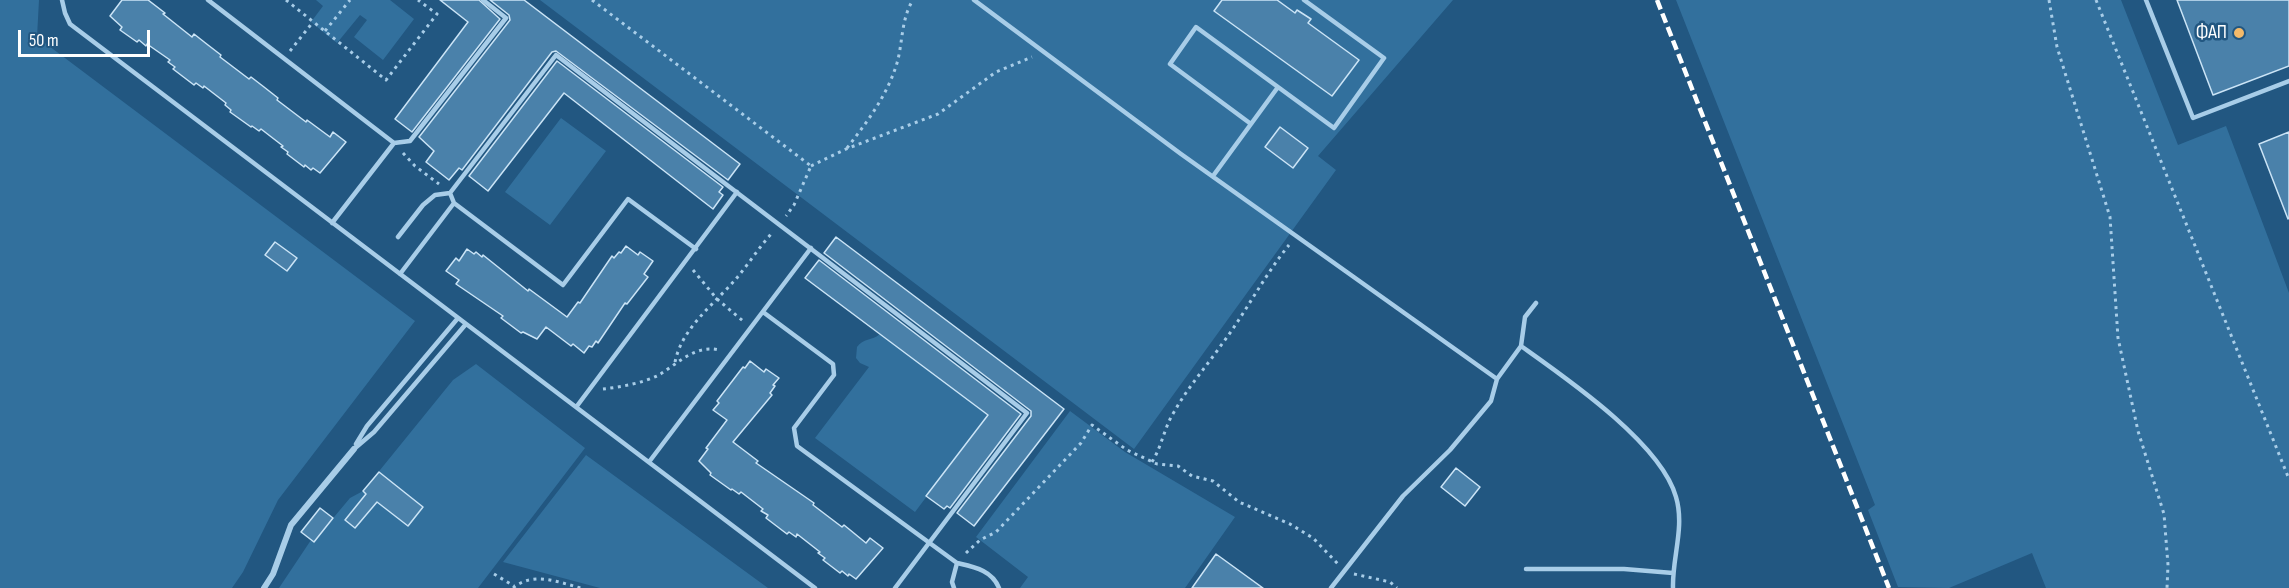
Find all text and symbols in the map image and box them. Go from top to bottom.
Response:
scale bar [21,18,153,56]
place label: ФАП [2196,21,2227,45]
marker: ФАП [2232,26,2246,40]
text: 50 m [29,30,59,51]

